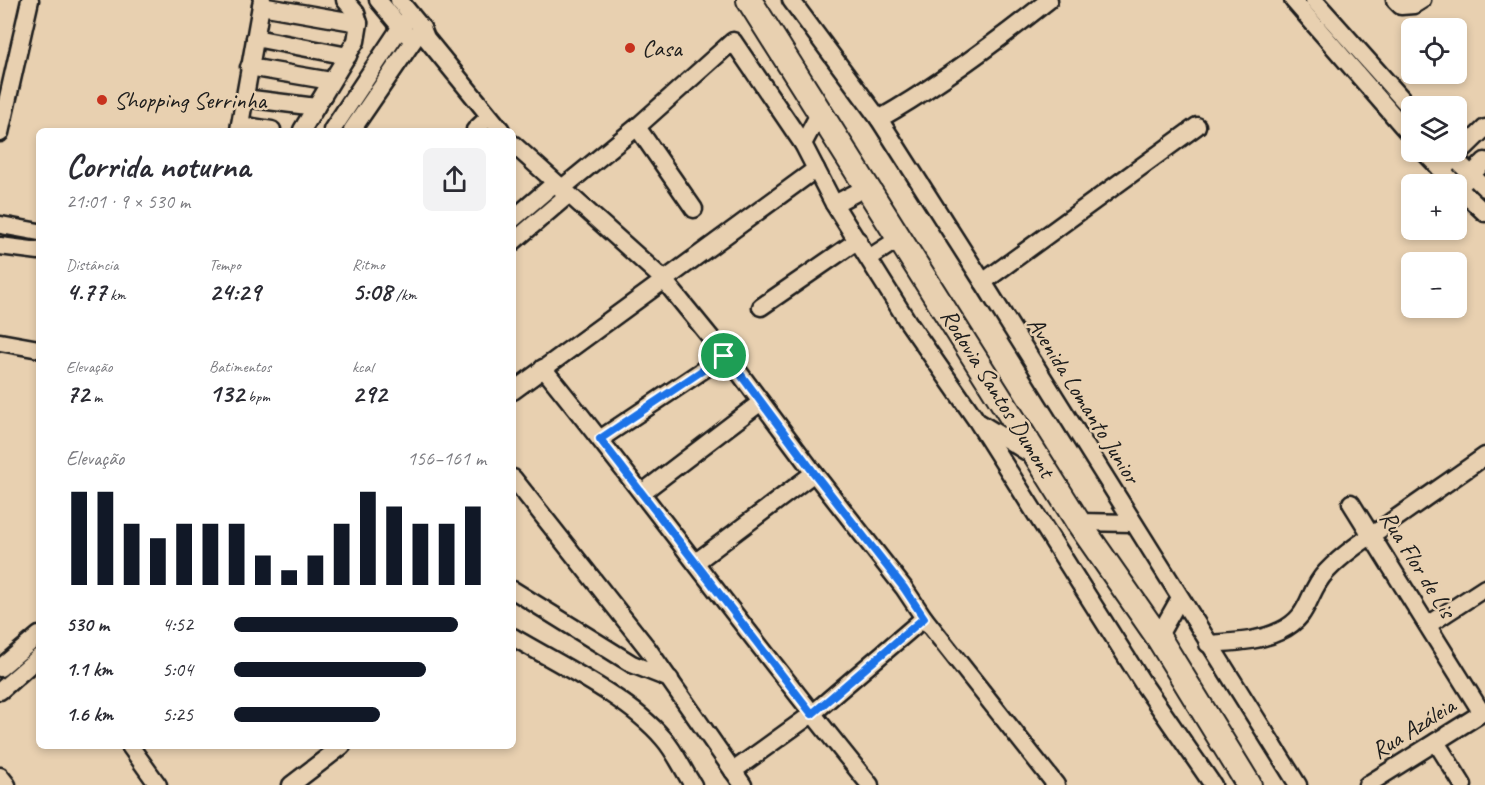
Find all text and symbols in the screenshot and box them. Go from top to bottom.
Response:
map controls [1401,18,1467,318]
button: locate [1401,18,1467,84]
place label: Casa [642,33,683,63]
marker: Casa [623,41,637,55]
place label: Shopping Serrinha [114,85,268,115]
marker: Shopping Serrinha [95,93,109,107]
button: layers [1401,96,1467,162]
text: Corrida noturna [66,145,250,187]
button: share [423,148,486,211]
button: + [1401,174,1467,240]
text: 21:01 · 9 × 530 m [66,189,190,214]
button: − [1401,252,1467,318]
text: Distância [66,255,118,275]
text: Tempo [209,255,241,275]
text: Ritmo [352,255,384,275]
text: 4.77 [66,275,106,308]
text: 24:29 [209,275,261,308]
text: 5:08 [352,275,392,308]
text: km [106,285,126,305]
text: /km [392,285,417,305]
street label: Rodovia Santos Dumont [934,303,1063,485]
street label: Avenida Lomanto Junior [1021,311,1149,491]
pin [698,330,749,381]
icon: arrive [707,339,740,372]
text: Elevação [66,357,112,377]
text: Batimentos [209,357,271,377]
text: kcal [352,357,373,377]
text: 72 [66,377,89,410]
text: 132 [209,377,244,410]
text: 292 [352,377,387,410]
text: m [89,387,102,407]
text: bpm [244,387,270,407]
text: Elevação [66,446,124,471]
text: 156–161 m [407,446,486,471]
street label: Rua Flor de Lis [1373,505,1464,625]
text: 530 m [66,612,109,637]
text: 4:52 [162,612,193,637]
text: 1.1 km [66,657,113,682]
text: 5:04 [162,657,193,682]
street label: Rua Azáleia [1366,689,1462,765]
text: 1.6 km [66,702,113,727]
text: 5:25 [162,702,193,727]

